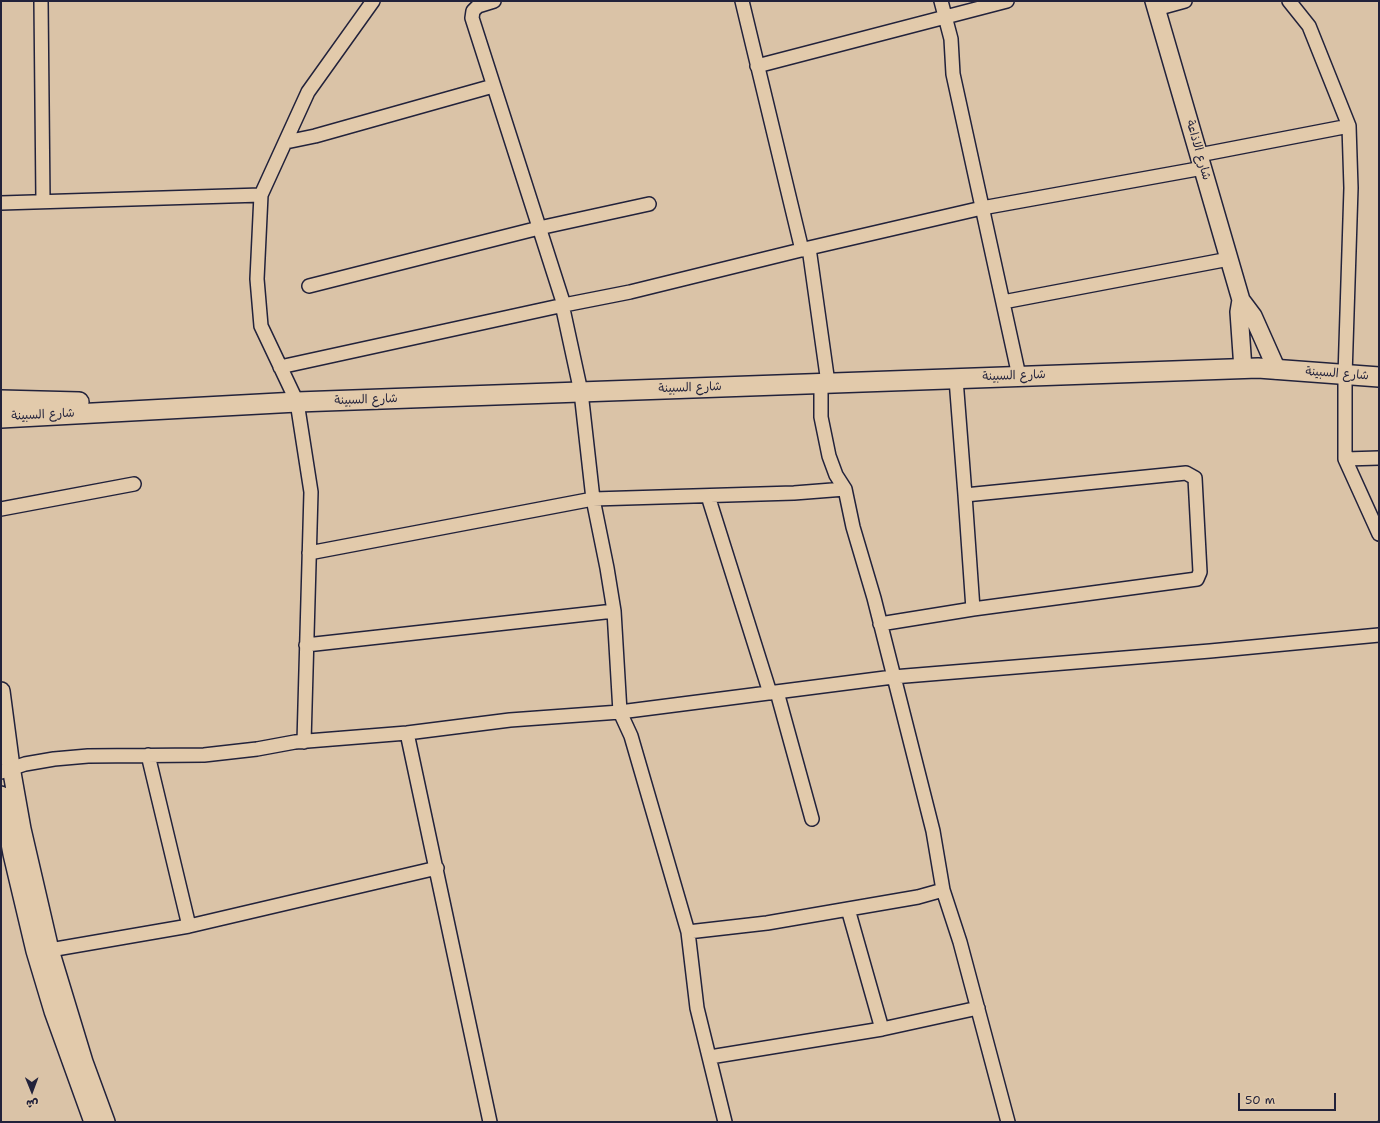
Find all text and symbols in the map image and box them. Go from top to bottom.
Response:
street label: شارع الاذاعة [1183,118,1213,182]
street label: شارع السبينة [1305,365,1369,383]
street label: شارع السبينة [982,368,1046,384]
street label: شارع السبينة [658,380,722,396]
street label: شارع السبينة [334,392,398,408]
street label: شارع السبينة [11,406,75,424]
north arrow [12,1071,52,1111]
scale bar [1240,1085,1338,1111]
text: 50 m [1245,1092,1275,1108]
text: ش [26,1096,38,1111]

